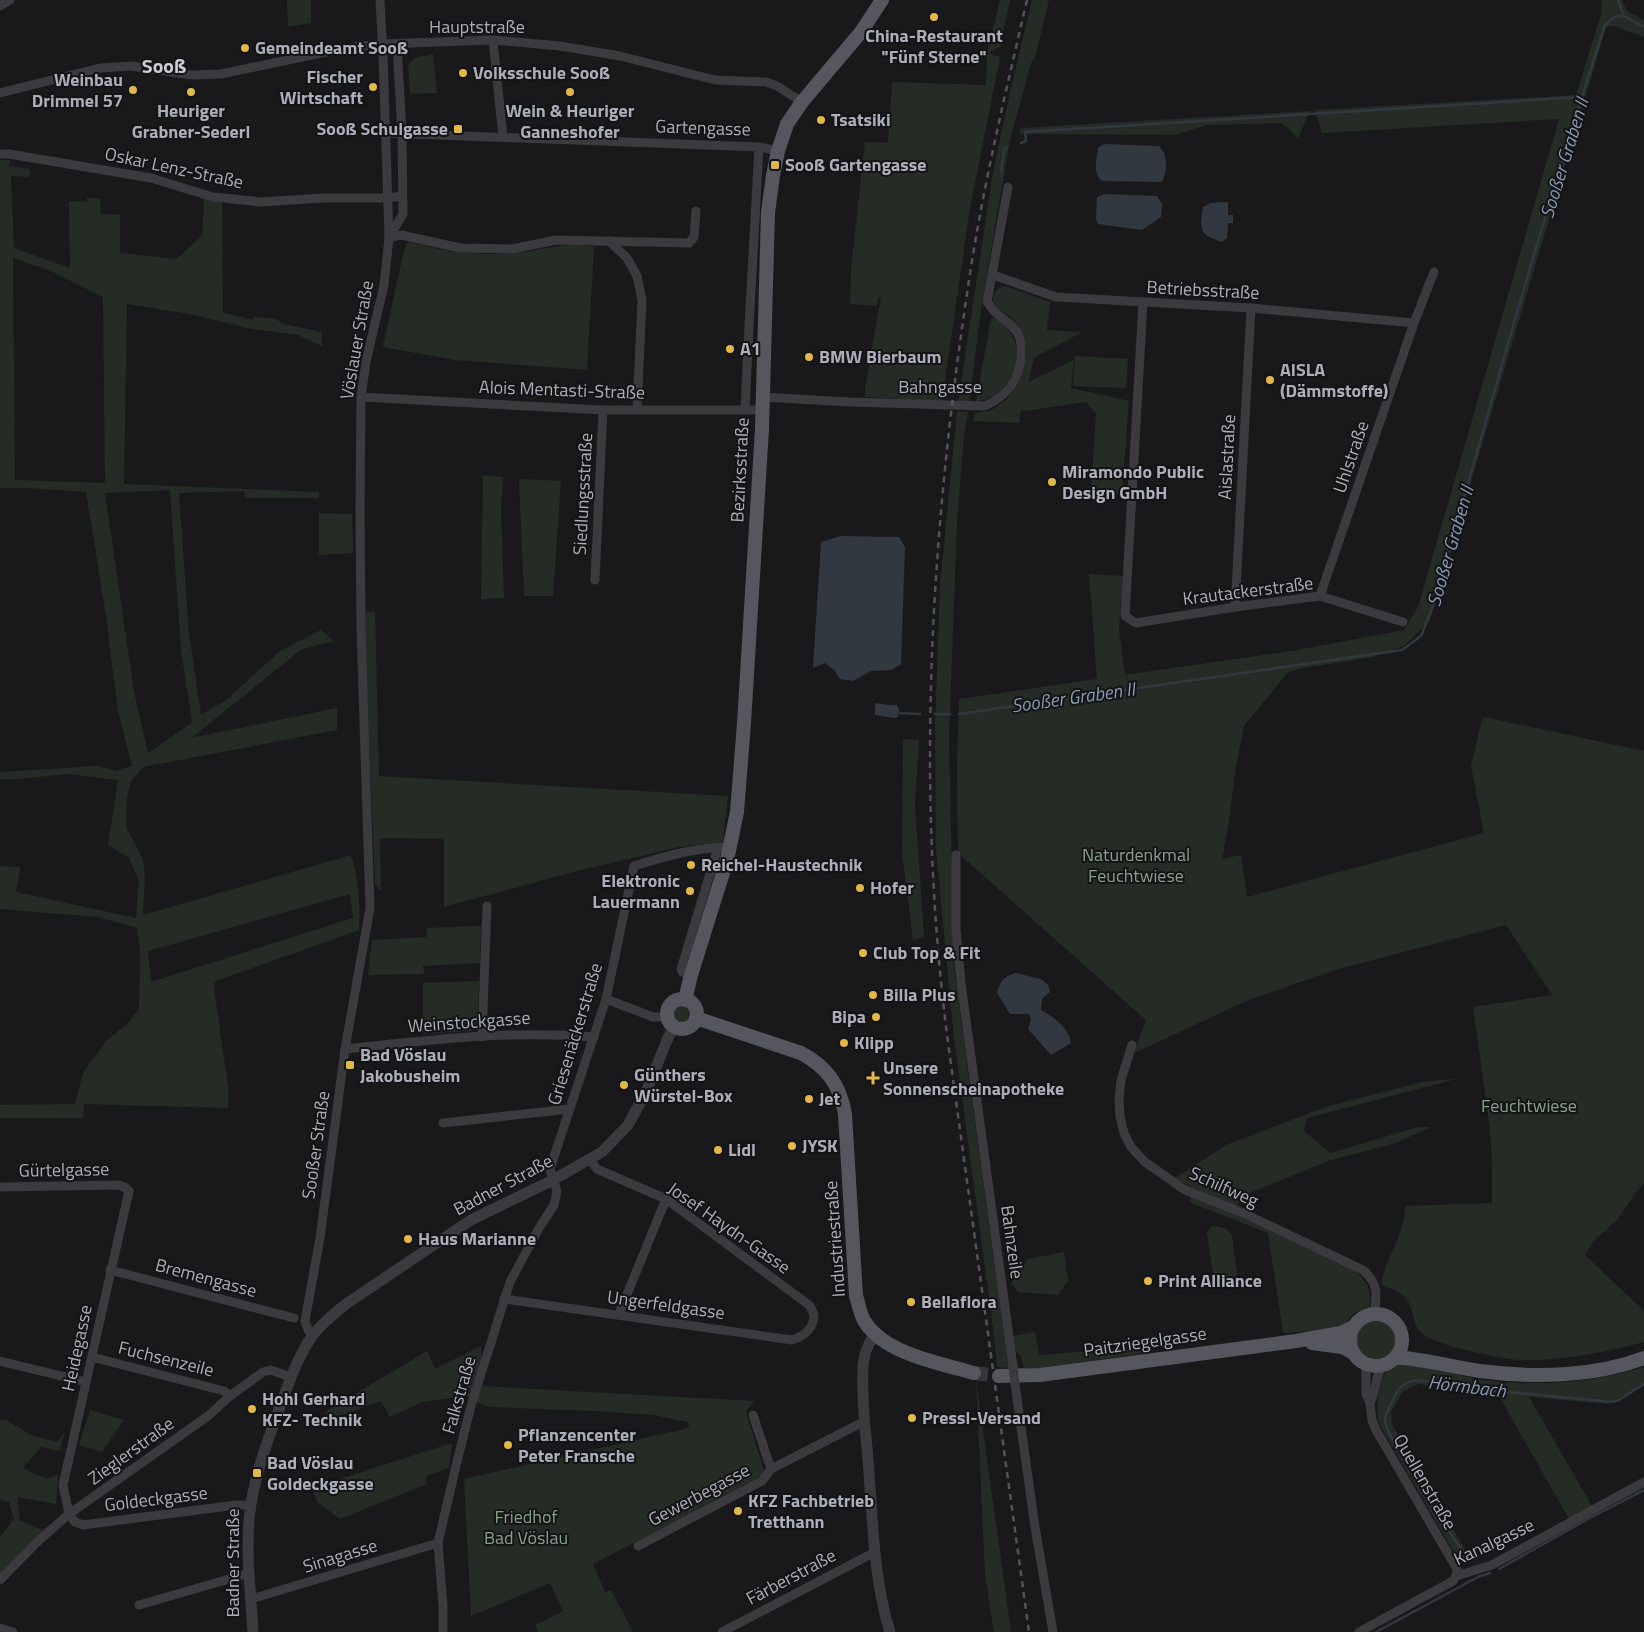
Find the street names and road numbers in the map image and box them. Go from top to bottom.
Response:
street label: Hauptstraße [429,13,525,40]
street label: Gartengasse [655,112,751,143]
street label: Oskar Lenz-Straße [102,140,246,195]
street label: Betriebsstraße [1146,273,1260,306]
street label: Vöslauer Straße [333,278,380,402]
street label: Alois Mentasti-Straße [478,373,646,406]
street label: Bahngasse [898,373,982,400]
street label: Aislastraße [1211,414,1242,500]
street label: Bezirksstraße [723,417,756,523]
street label: Uhlstraße [1326,417,1375,497]
street label: Siedlungsstraße [566,432,599,556]
street label: Krautackerstraße [1181,569,1315,612]
street label: Griesenäckerstraße [540,959,609,1108]
street label: Weinstockgasse [407,1004,531,1039]
street label: Sooßer Straße [295,1089,336,1201]
street label: Badner Straße [448,1147,557,1222]
street label: Gürtelgasse [18,1155,109,1184]
street label: Schilfweg [1185,1159,1263,1214]
street label: Josef Haydn-Gasse [662,1175,796,1280]
street label: Industriestraße [817,1180,852,1298]
street label: Bahnzeile [994,1203,1031,1280]
street label: Bremengasse [152,1251,260,1304]
street label: Ungerfeldgasse [606,1283,727,1326]
street label: Heidegasse [54,1302,99,1394]
street label: Paitzriegelgasse [1082,1320,1208,1363]
street label: Fuchsenzeile [115,1334,217,1383]
street label: Falkstraße [435,1353,483,1437]
street label: Zieglerstraße [82,1410,179,1491]
street label: Quellenstraße [1387,1429,1464,1535]
street label: Gewerbegasse [643,1456,754,1533]
street label: Goldeckgasse [103,1479,209,1518]
street label: Badner Straße [219,1508,246,1618]
street label: Kanalgasse [1449,1511,1539,1572]
street label: Sinagasse [299,1531,380,1580]
street label: Färberstraße [741,1542,840,1612]

